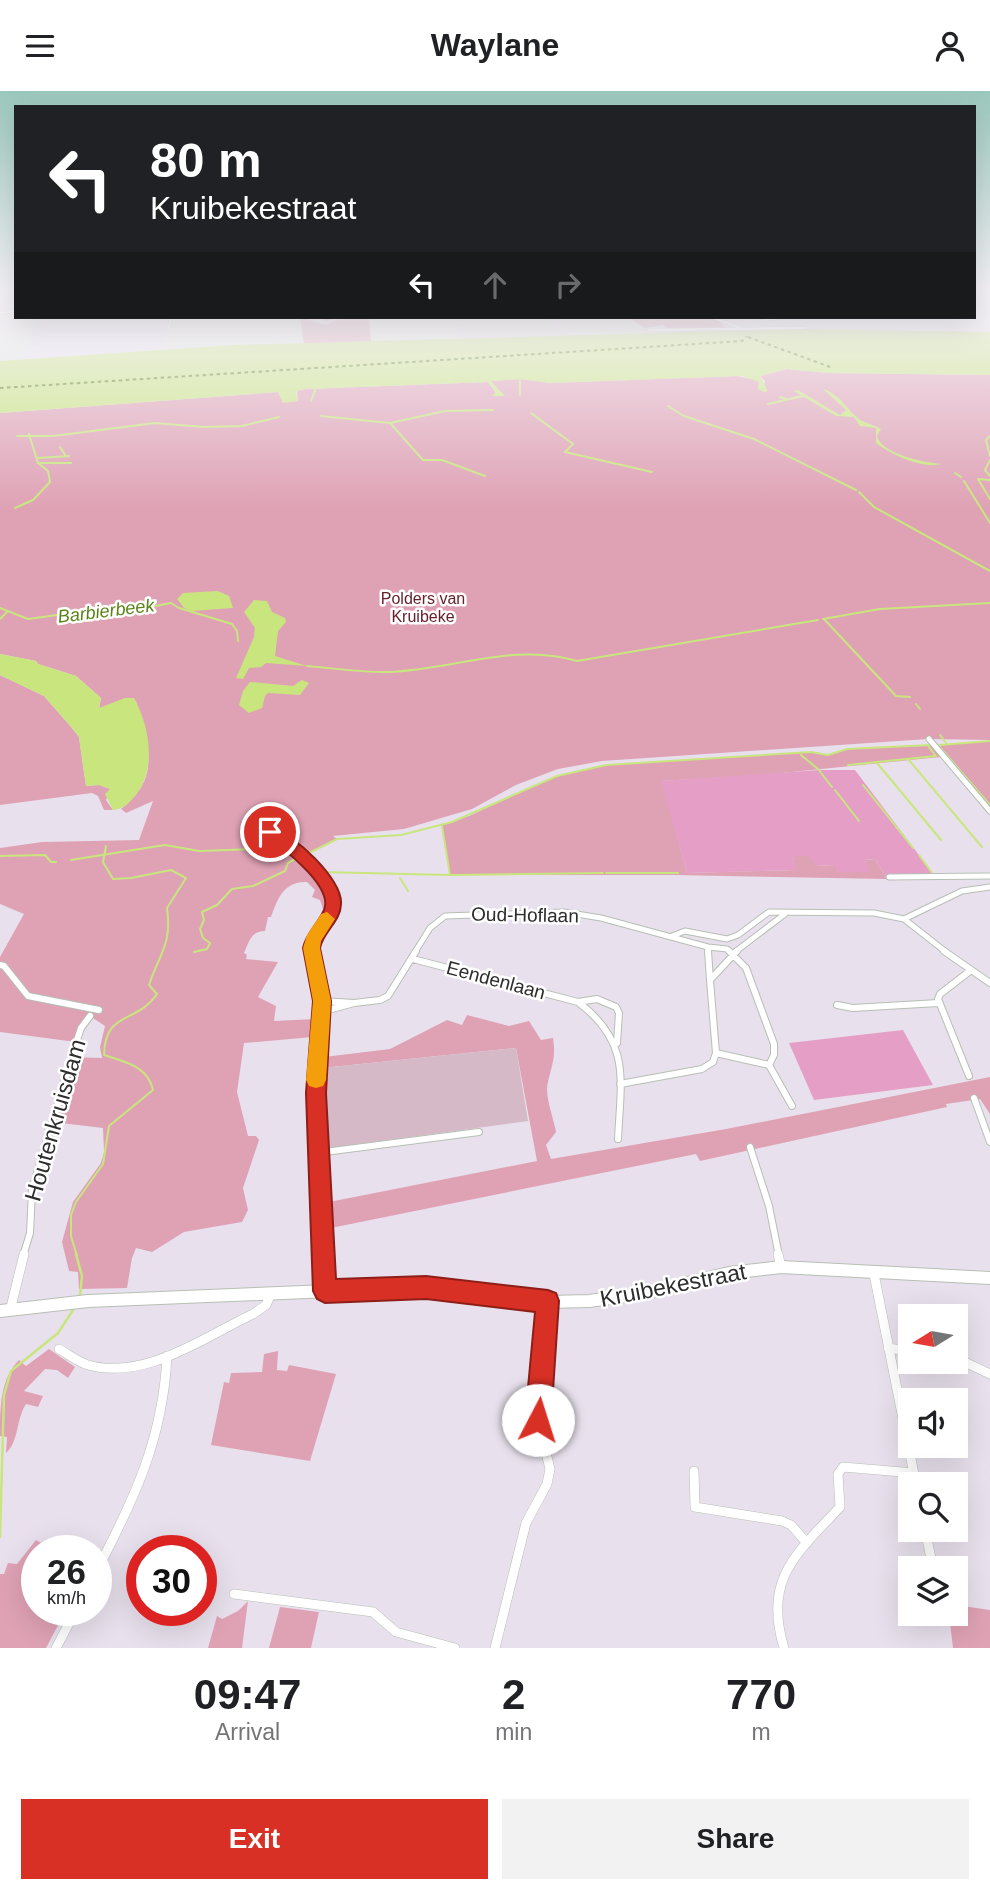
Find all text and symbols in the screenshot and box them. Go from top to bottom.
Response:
icon: menu [21,27,59,65]
text: Waylane [431,27,559,63]
icon: person [931,27,969,65]
icon: left [35,133,126,224]
text: 80 m [150,133,262,187]
text: Kruibekestraat [150,190,356,226]
icon: left [403,266,441,304]
icon: ahead [476,266,514,304]
icon: right [549,266,587,304]
park label: Polders van Kruibeke [381,590,465,625]
water label: Barbierbeek [57,595,156,627]
pin [240,802,300,862]
icon: arrive [251,813,289,851]
street label: Oud-Hoflaan [471,904,579,926]
street label: Eendenlaan [444,957,548,1003]
street label: Houtenkruisdam [19,1036,91,1204]
street label: Kruibekestraat [598,1258,749,1312]
north arrow [898,1304,968,1374]
map controls [898,1304,968,1626]
position arrow [501,1383,575,1457]
button: sound [898,1388,968,1458]
button: search [898,1472,968,1542]
speed limit sign: 30 [126,1535,217,1626]
text: 26 [47,1552,86,1591]
button: layers [898,1556,968,1626]
text: km/h [47,1588,86,1608]
text: 09:47 [194,1671,301,1718]
text: 2 [502,1671,525,1718]
text: 770 [726,1671,796,1718]
text: Arrival [215,1719,280,1745]
text: min [495,1719,532,1745]
text: m [752,1719,771,1745]
button: Exit [21,1799,488,1879]
button: Share [502,1799,969,1879]

